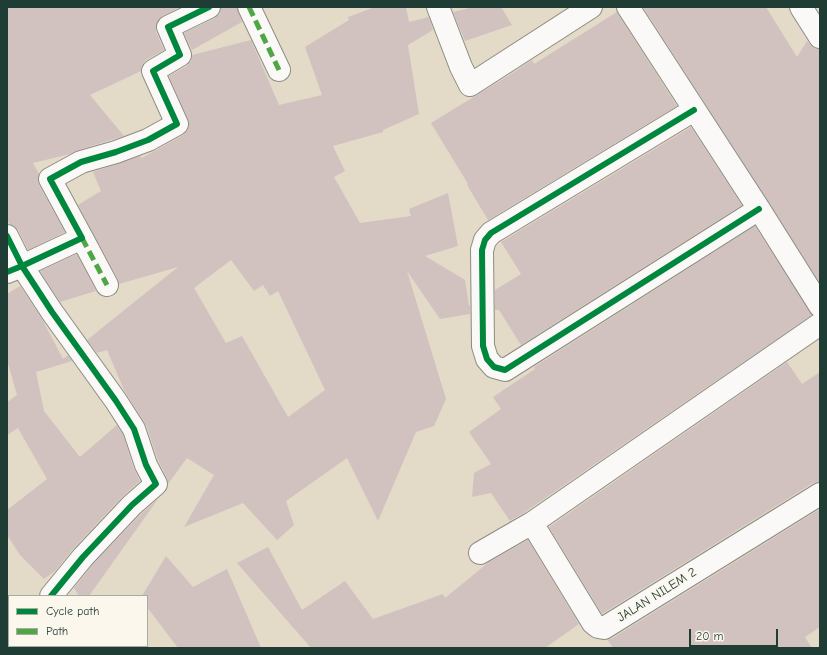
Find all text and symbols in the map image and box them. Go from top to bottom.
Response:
street label: JALAN NILEM 2 [615,564,699,626]
legend [8,595,148,647]
text: Cycle path [46,604,99,618]
scale bar [691,621,780,647]
text: Path [46,624,68,638]
text: 20 m [696,629,724,643]

